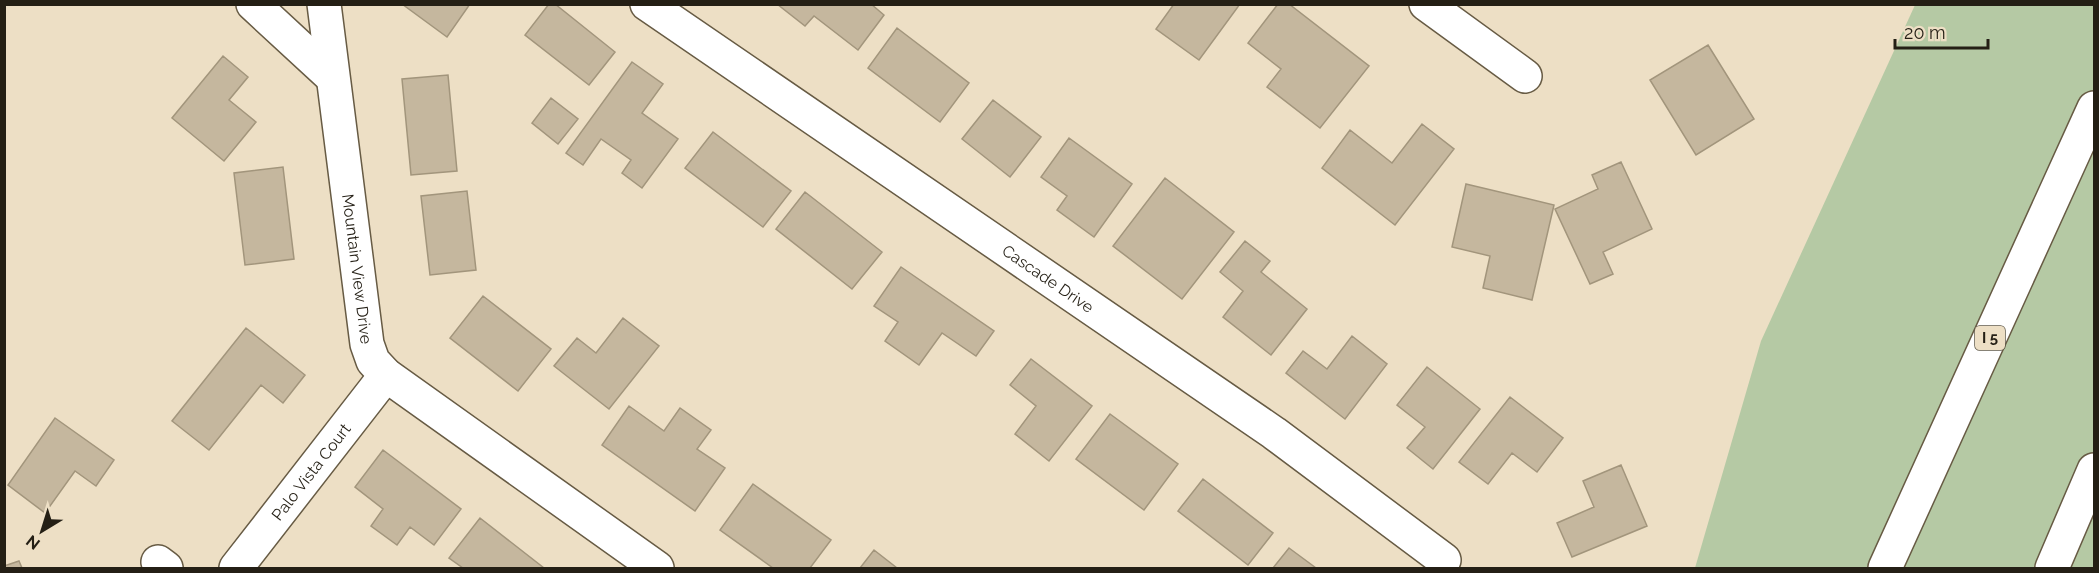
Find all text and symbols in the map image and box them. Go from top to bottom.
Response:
scale bar [1895,12,1988,50]
text: 20 m [1904,22,1946,43]
street label: Mountain View Drive [339,193,376,345]
street label: Cascade Drive [999,240,1097,316]
road number: I 5 [1975,326,2005,350]
street label: Palo Vista Court [267,419,355,524]
north arrow [12,501,72,561]
text: N [22,531,44,554]

